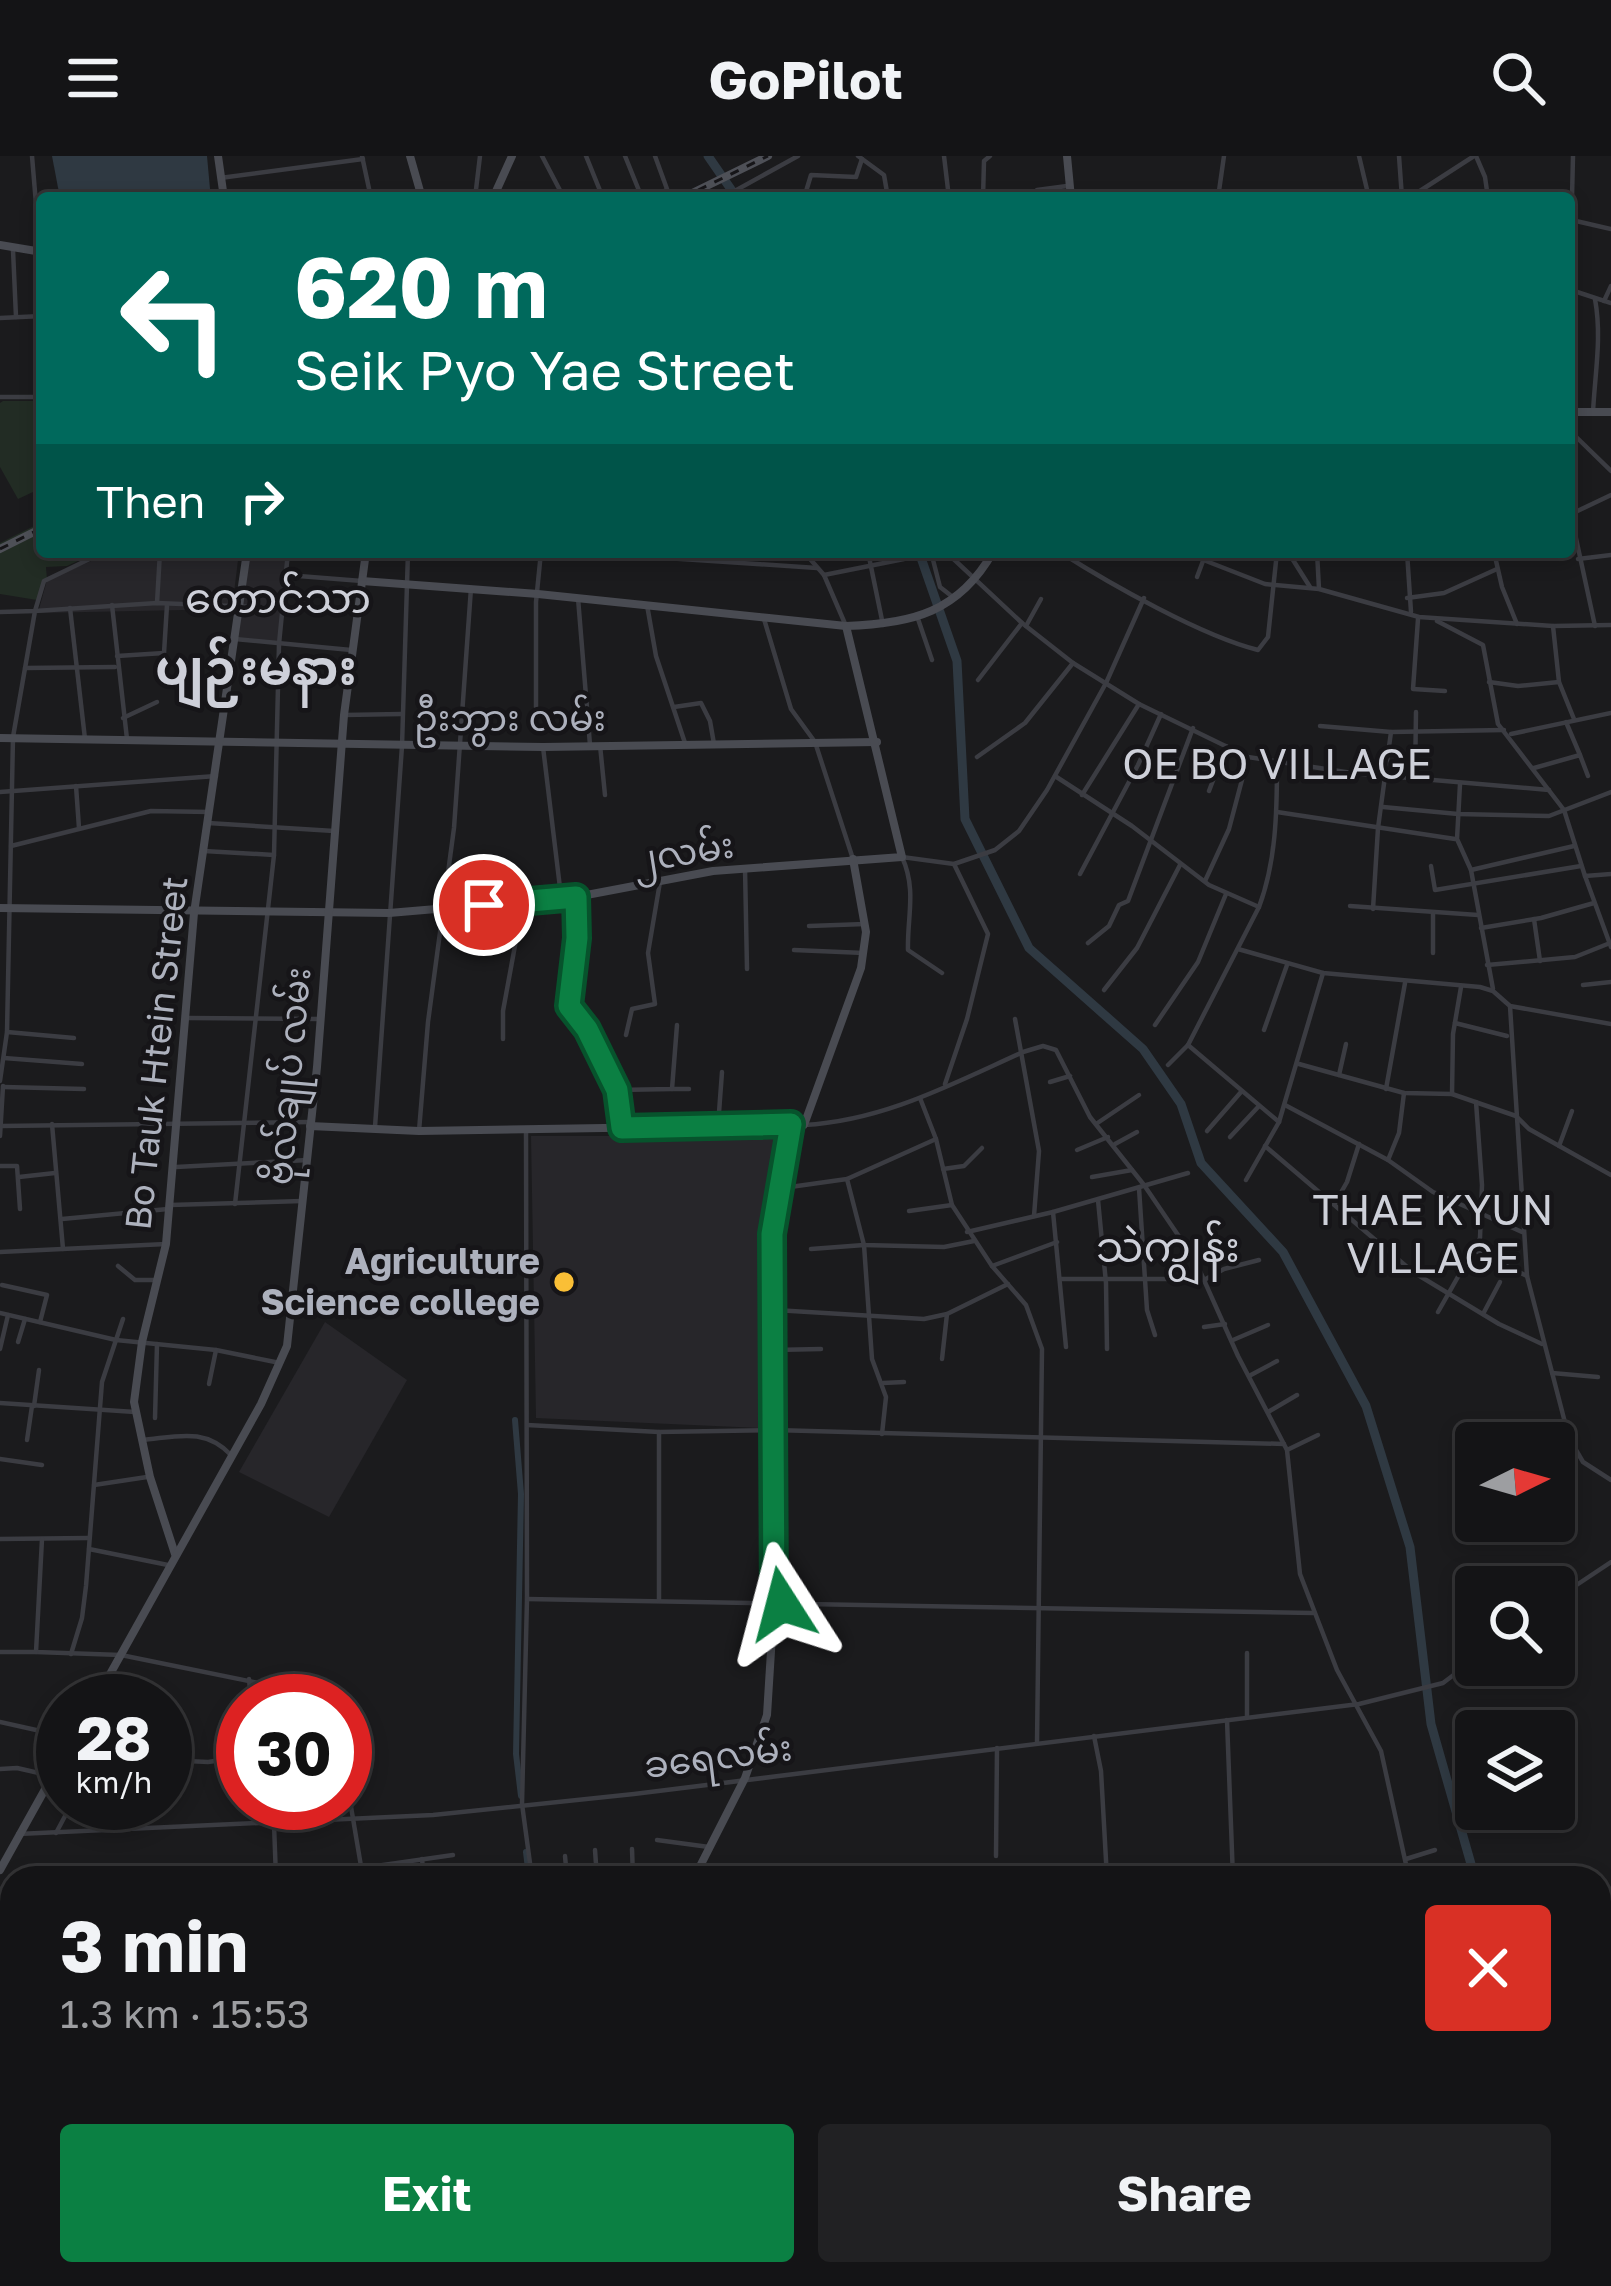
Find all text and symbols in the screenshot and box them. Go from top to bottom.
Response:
icon: menu [60,45,126,111]
icon: search [1485,45,1551,111]
text: GoPilot [708,46,903,111]
text: 620 m [294,236,548,336]
icon: left [96,240,252,396]
text: Seik Pyo Yae Street [294,337,795,402]
icon: right [229,468,295,534]
text: Then [96,474,205,528]
district label: တောင်သာ [185,571,371,622]
district label: ပျဉ်းမနား [155,636,357,709]
street label: ဦးဘွား လမ်း [414,694,606,748]
district label: OE BO VILLAGE [1122,738,1432,788]
street label: ၂လမ်း [629,820,738,890]
pin [433,854,535,956]
icon: arrive [451,872,517,938]
street label: Bo Tauk Htein Street [116,874,195,1232]
street label: ဗိုလ်ချုပ် လမ်း [255,965,327,1187]
district label: THAE KYUN VILLAGE [1312,1184,1554,1282]
district label: သဲကျွန်း [1096,1220,1240,1285]
place label: Agriculture Science college [260,1239,540,1323]
marker: Agriculture Science college [551,1269,577,1295]
north arrow [1455,1422,1575,1542]
map controls [1455,1422,1575,1830]
position arrow [719,1541,845,1667]
button: search [1455,1566,1575,1686]
speed limit sign: 30 [216,1674,372,1830]
text: 28 [76,1701,151,1773]
button: layers [1455,1710,1575,1830]
street label: ခရေလမ်း [641,1723,795,1795]
text: km/h [76,1764,152,1800]
text: 3 min [60,1901,248,1988]
button: close [1425,1905,1551,2031]
text: 1.3 km · 15:53 [60,1990,310,2037]
button: Exit [60,2124,794,2262]
button: Share [818,2124,1551,2262]

